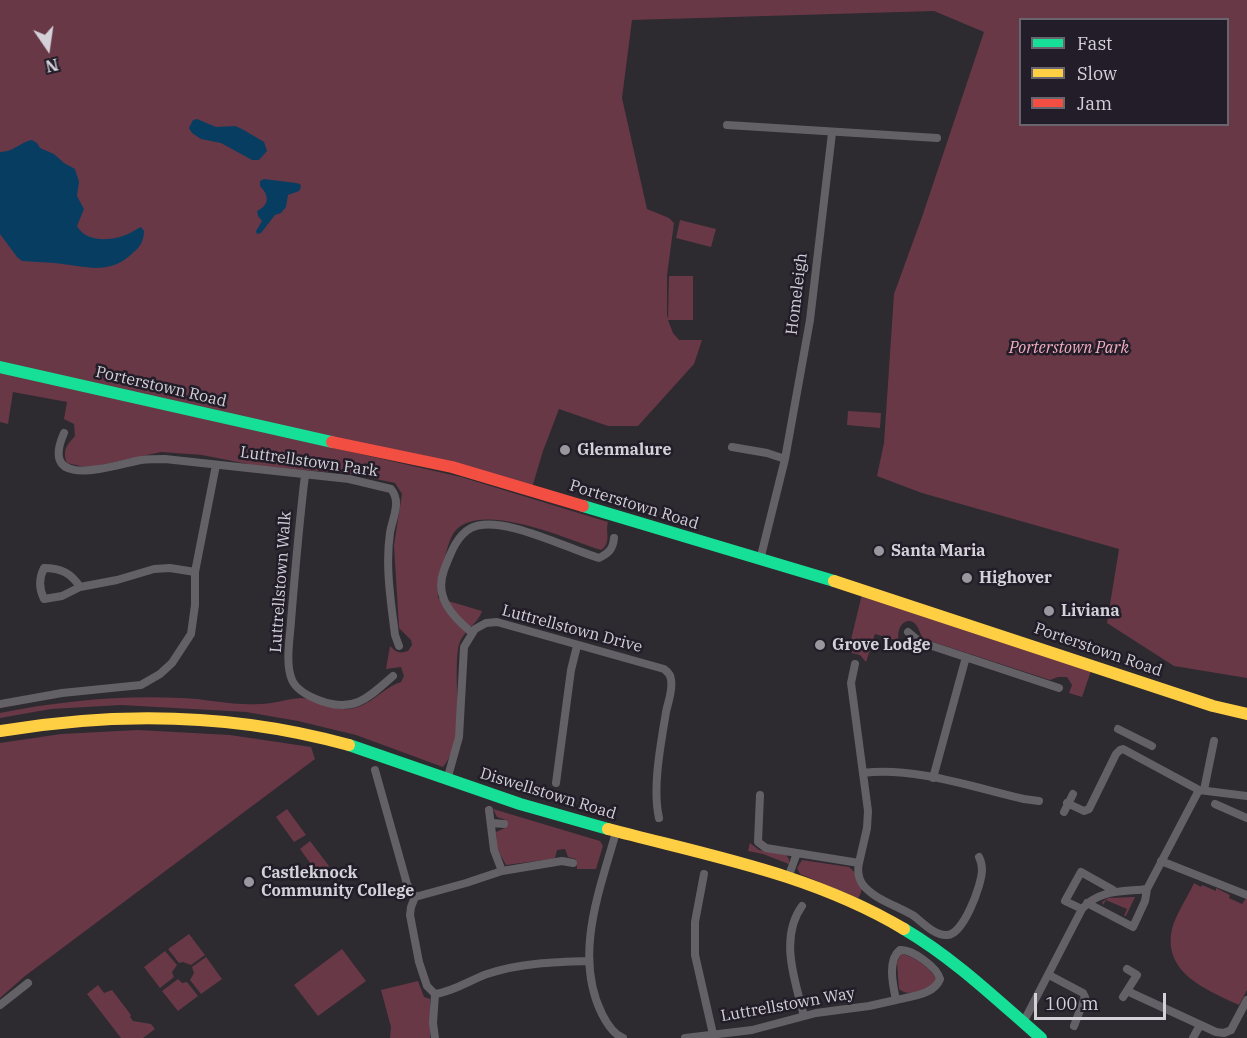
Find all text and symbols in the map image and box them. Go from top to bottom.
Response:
north arrow [18,18,78,78]
legend [1019,18,1229,126]
text: Fast [1077,32,1112,55]
text: N [44,54,60,77]
text: Slow [1077,62,1117,85]
text: Jam [1077,92,1112,115]
street label: Homeleigh [782,252,812,336]
park label: Porterstown Park [1009,338,1129,358]
street label: Porterstown Road [94,363,228,411]
place label: Glenmalure [577,440,671,460]
street label: Luttrellstown Park [239,443,379,481]
marker: Glenmalure [558,443,572,457]
street label: Porterstown Road [567,476,701,534]
street label: Luttrellstown Walk [266,511,296,653]
place label: Santa Maria [891,541,985,561]
marker: Santa Maria [872,544,886,558]
place label: Highover [979,568,1052,588]
marker: Highover [960,571,974,585]
street label: Luttrellstown Drive [500,601,644,657]
place label: Liviana [1061,601,1120,621]
marker: Liviana [1042,604,1056,618]
street label: Porterstown Road [1032,619,1164,681]
place label: Grove Lodge [832,635,930,655]
marker: Grove Lodge [813,638,827,652]
street label: Diswellstown Road [478,764,618,824]
place label: Castleknock Community College [261,863,414,901]
marker: Castleknock Community College [242,875,256,889]
scale bar [1037,981,1169,1019]
street label: Luttrellstown Way [719,984,857,1026]
text: 100 m [1045,992,1099,1015]

